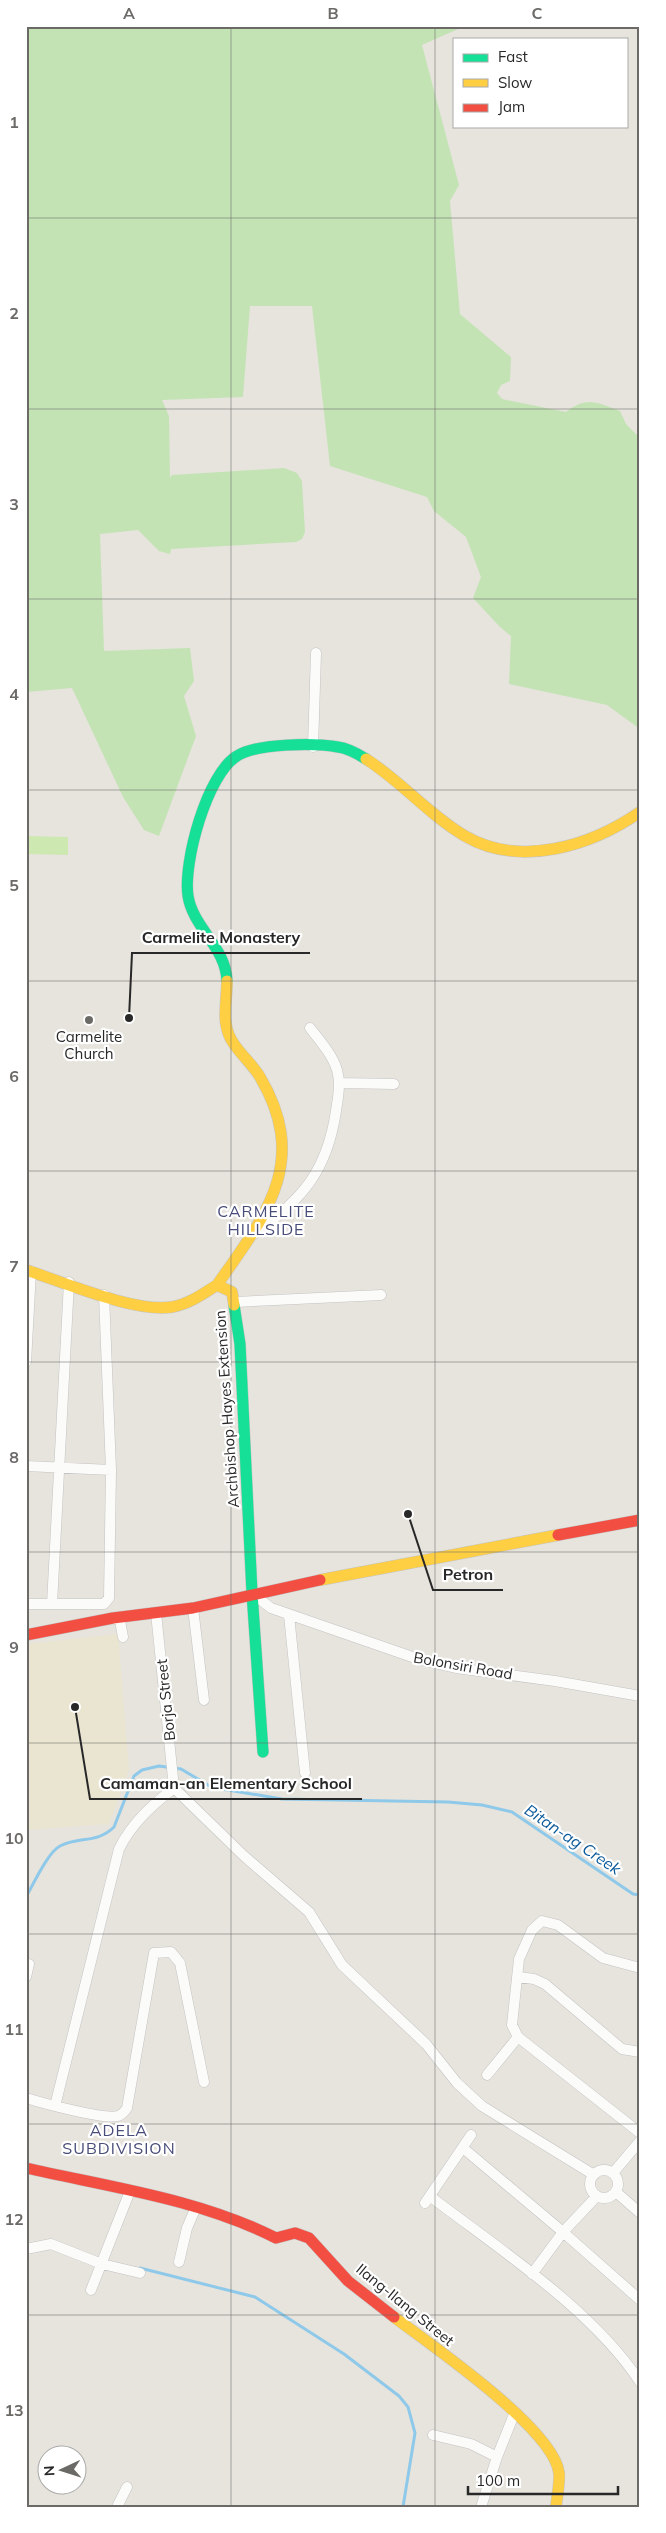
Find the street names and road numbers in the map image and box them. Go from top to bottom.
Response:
street label: Archbishop Hayes Extension [210,1310,243,1508]
street label: Bolonsiri Road [412,1647,514,1684]
street label: Borja Street [152,1658,179,1742]
street label: Ilang-Ilang Street [353,2259,458,2350]

